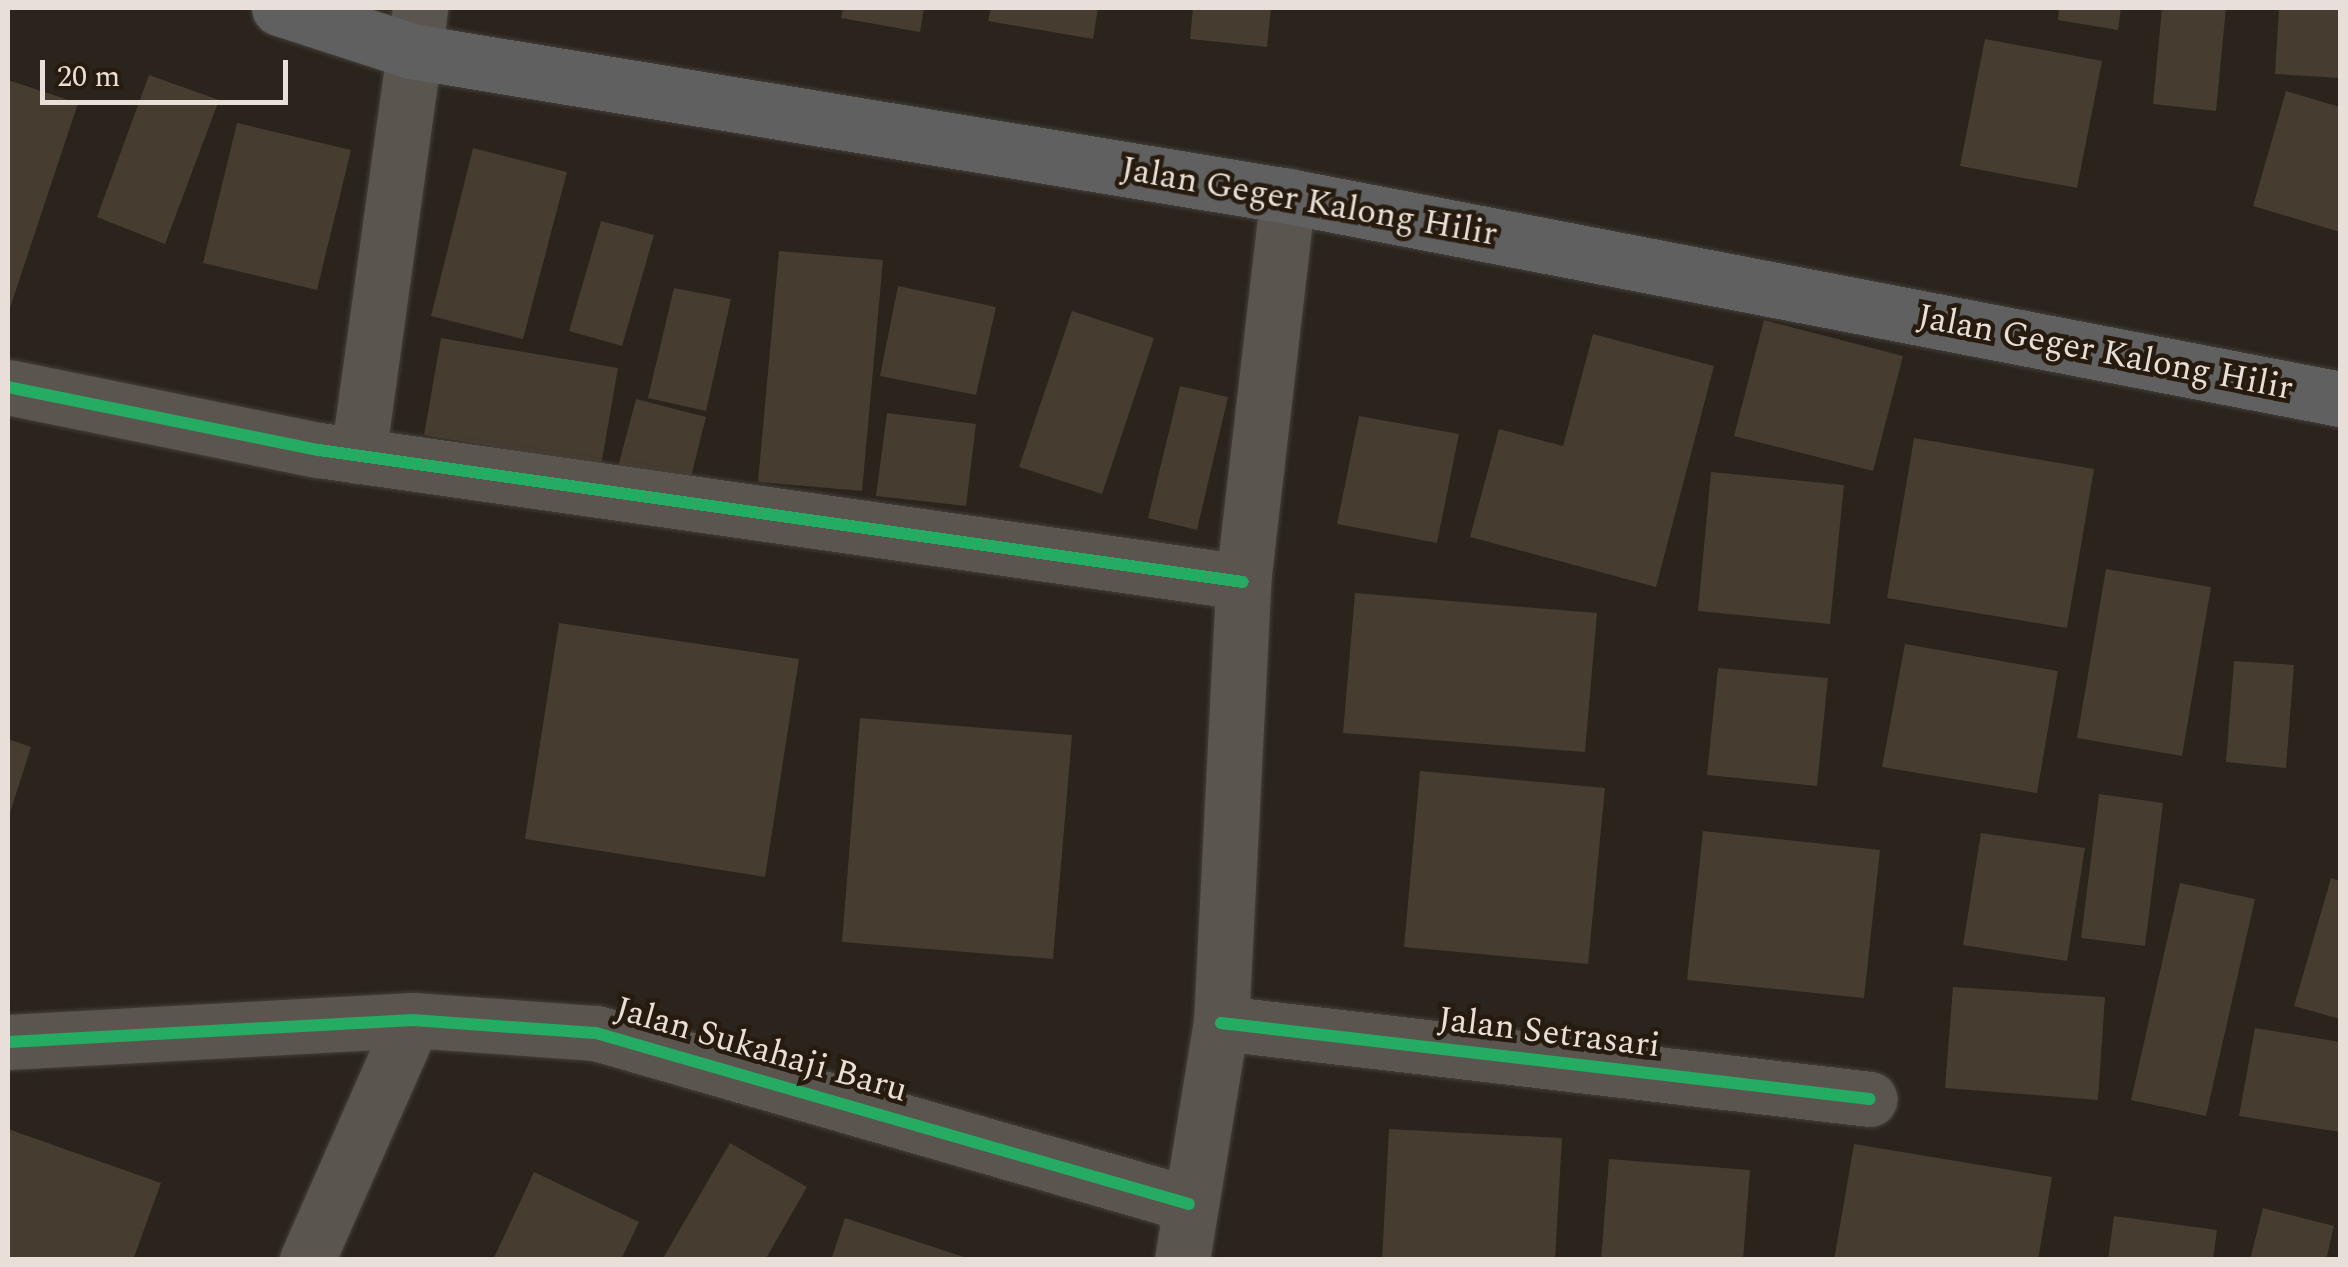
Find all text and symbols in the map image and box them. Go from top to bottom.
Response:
scale bar [45,40,292,102]
text: 20 m [57,54,120,100]
street label: Jalan Geger Kalong Hilir [1118,148,1500,256]
street label: Jalan Geger Kalong Hilir [1914,296,2296,410]
street label: Jalan Sukahaji Baru [610,988,912,1112]
street label: Jalan Setrasari [1436,999,1662,1067]

